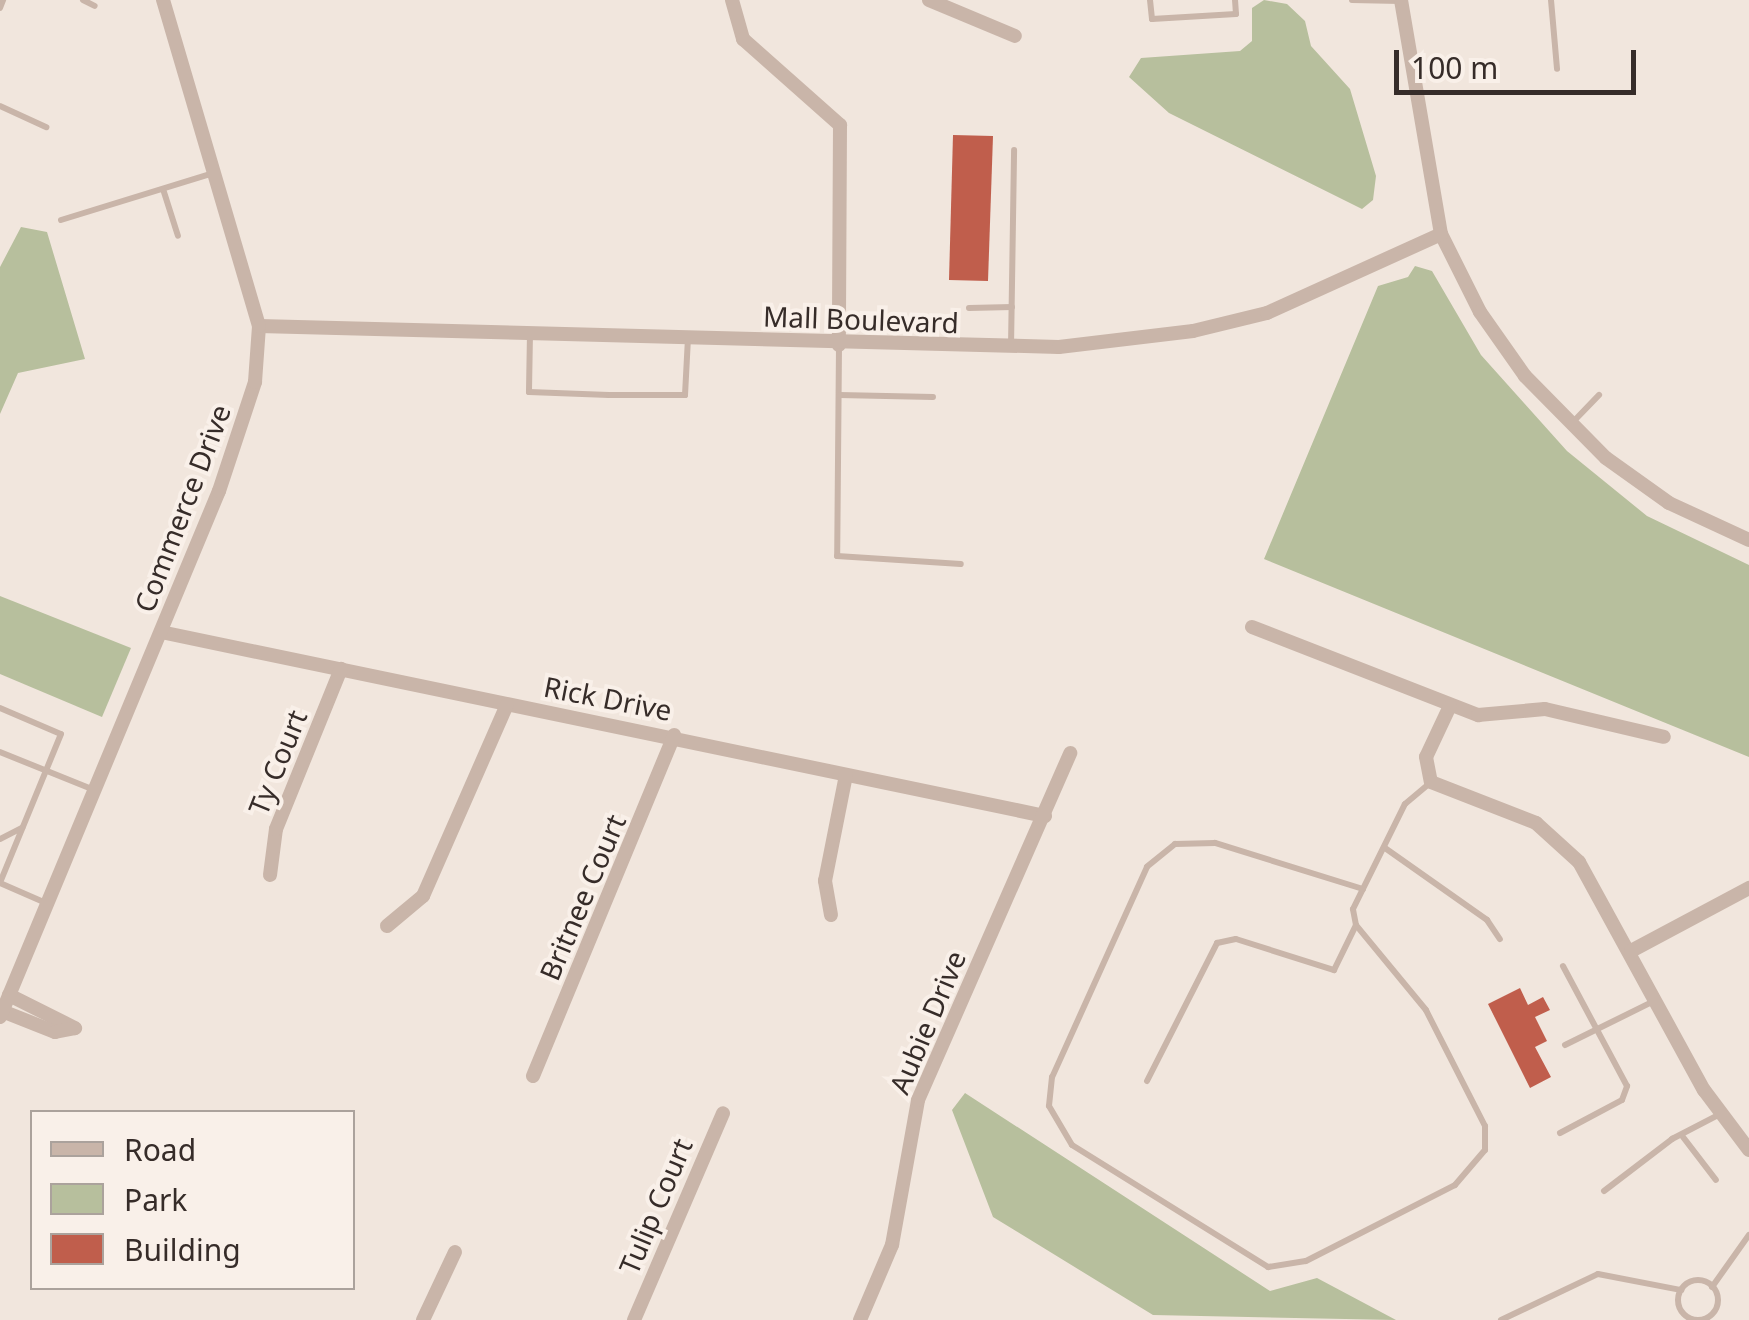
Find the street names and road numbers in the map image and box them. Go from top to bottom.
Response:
street label: Mall Boulevard [763,299,959,339]
street label: Commerce Drive [127,399,237,617]
street label: Rick Drive [541,669,675,727]
street label: Ty Court [241,705,313,819]
street label: Britnee Court [532,809,632,985]
street label: Aubie Drive [882,945,972,1099]
street label: Tulip Court [611,1133,699,1279]

